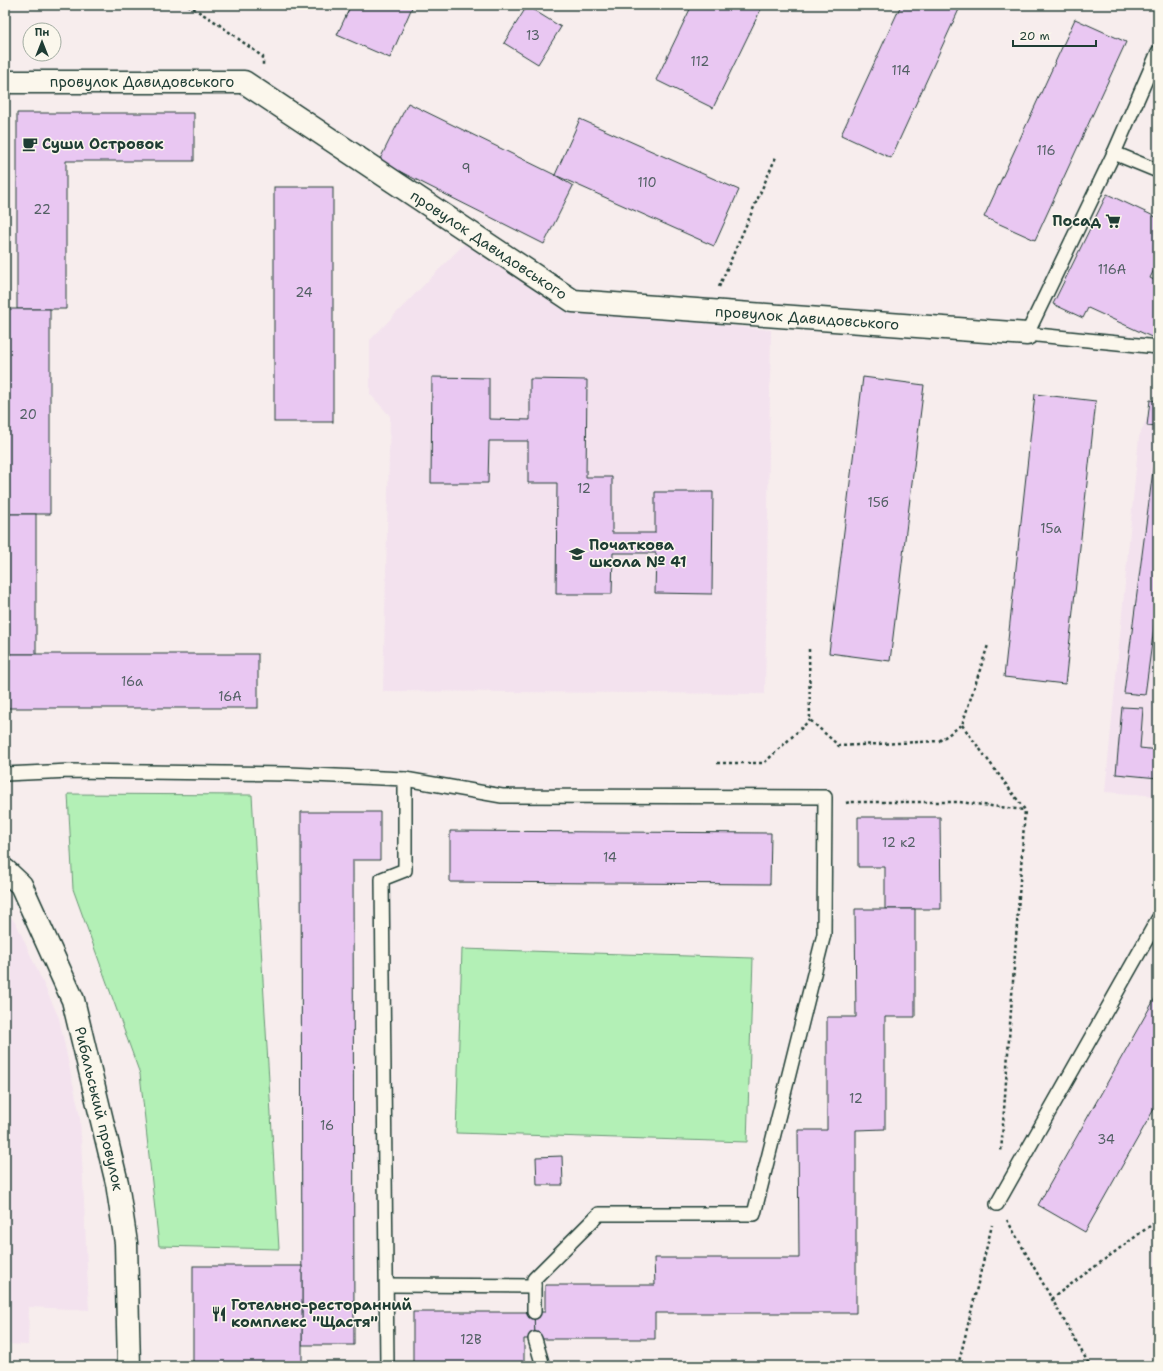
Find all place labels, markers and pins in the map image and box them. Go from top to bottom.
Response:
place label: Суши Островок [42,134,164,154]
cafe icon: Суши Островок [21,135,39,153]
place label: Посад [1052,211,1102,231]
supermarket icon: Посад [1104,212,1122,230]
place label: Початкова школа № 41 [589,535,687,572]
school or university icon: Початкова школа № 41 [568,545,586,563]
place label: Готельно-ресторанний комплекс "Щастя" [231,1295,412,1332]
restaurant icon: Готельно-ресторанний комплекс "Щастя" [210,1305,228,1323]

